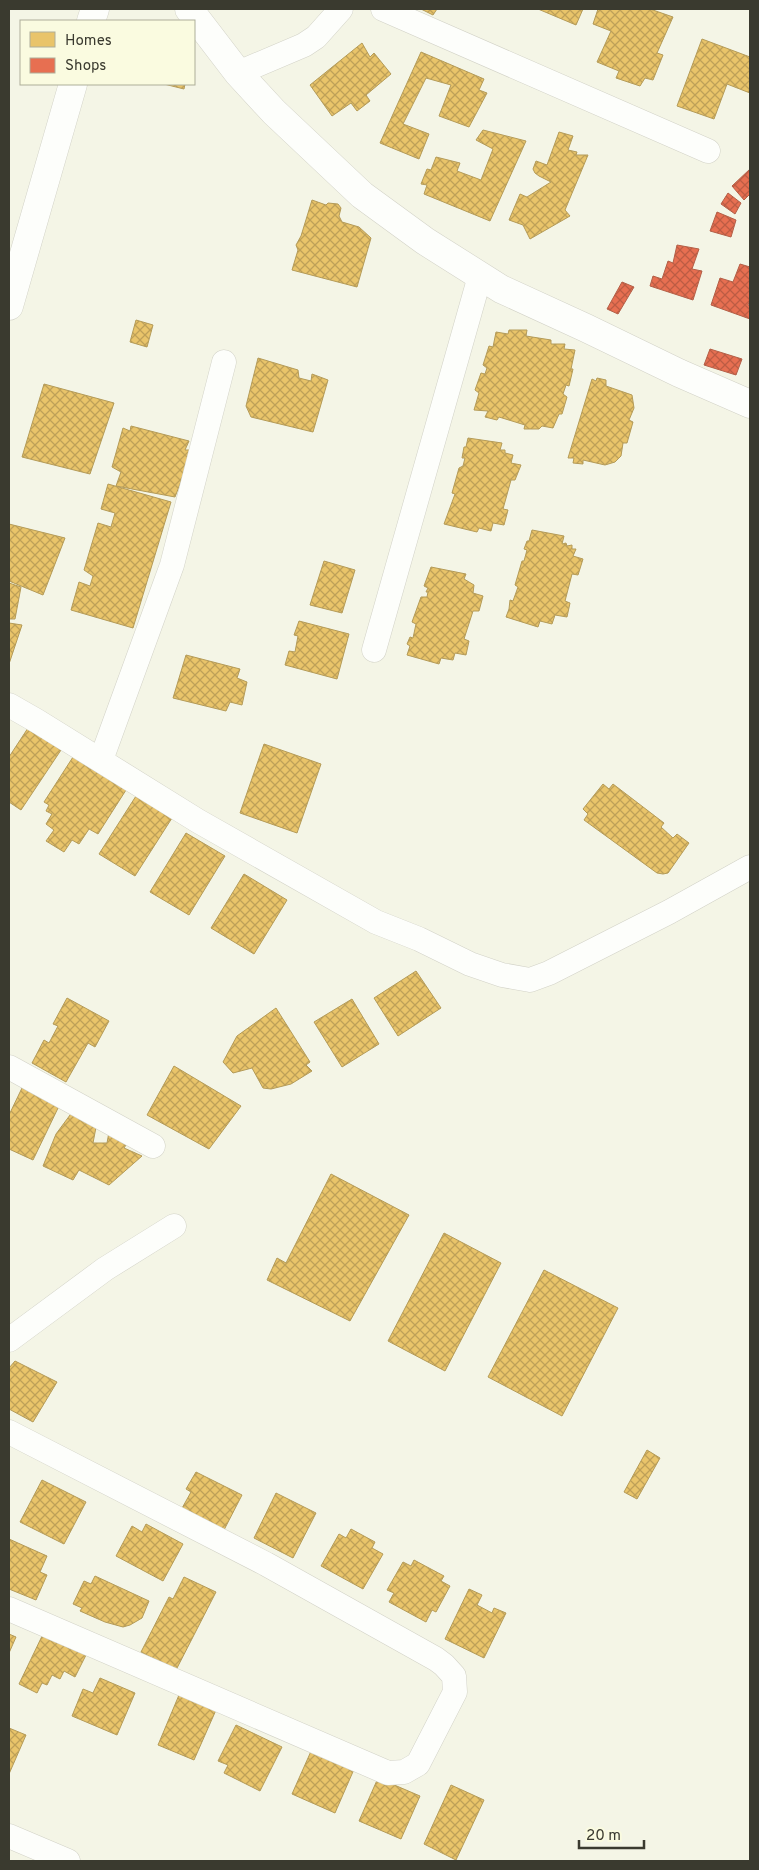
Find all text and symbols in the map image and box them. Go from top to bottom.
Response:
legend [20,20,195,85]
text: Homes [65,32,112,51]
text: Shops [65,57,106,76]
scale bar [579,1818,644,1850]
text: 20 m [586,1827,621,1846]

